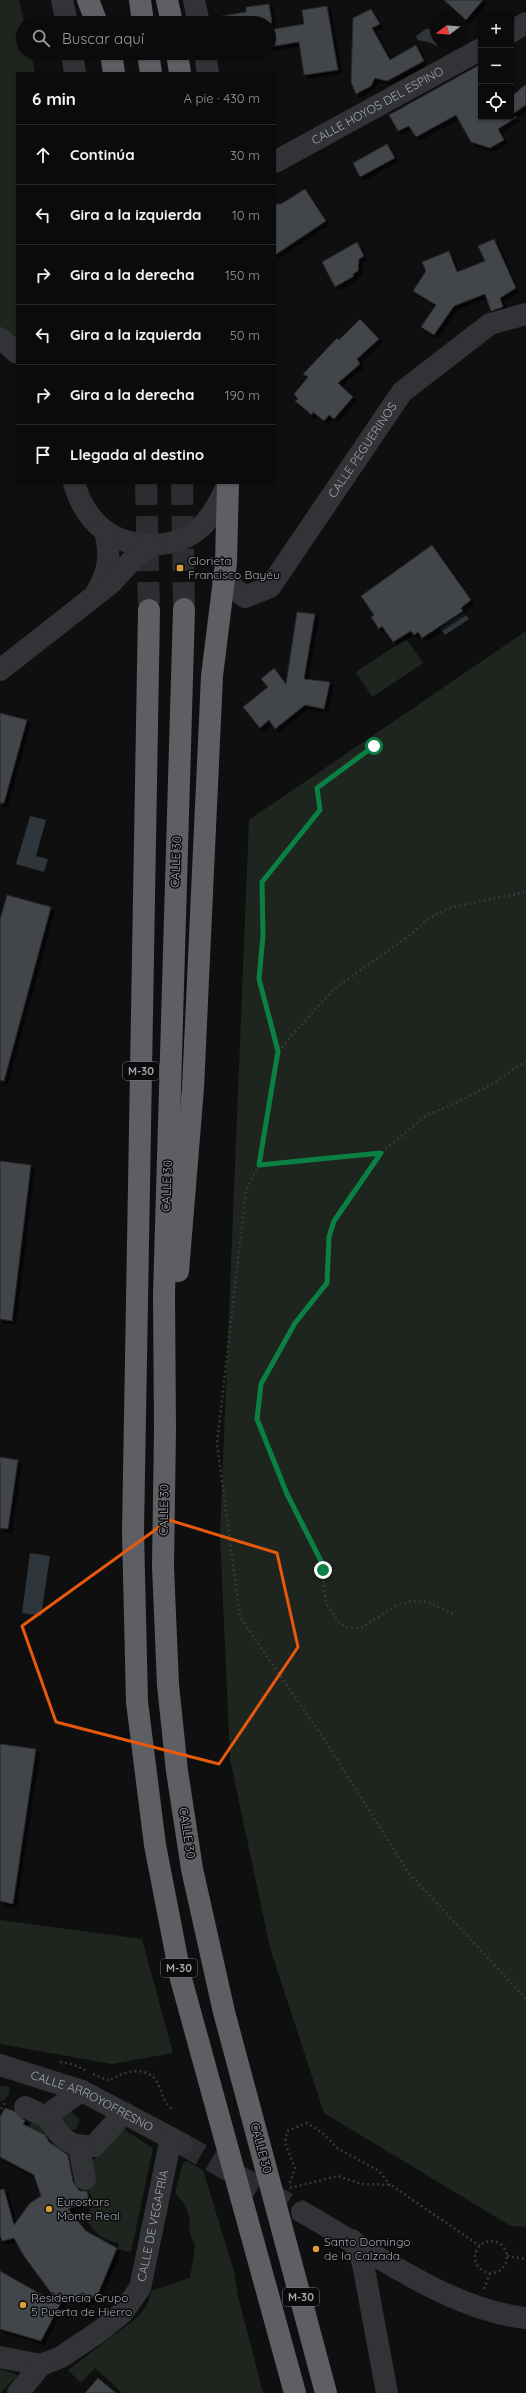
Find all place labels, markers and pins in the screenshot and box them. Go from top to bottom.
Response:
place label: Glorieta Francisco Bayéu [188,553,280,582]
marker: Glorieta Francisco Bayéu [175,563,185,573]
place label: Eurostars Monte Real [57,2194,120,2223]
marker: Eurostars Monte Real [44,2204,54,2214]
place label: Santo Domingo de la Calzada [324,2234,410,2263]
marker: Santo Domingo de la Calzada [311,2244,321,2254]
place label: Residencia Grupo 5 Puerta de Hierro [31,2290,132,2319]
marker: Residencia Grupo 5 Puerta de Hierro [18,2300,28,2310]

